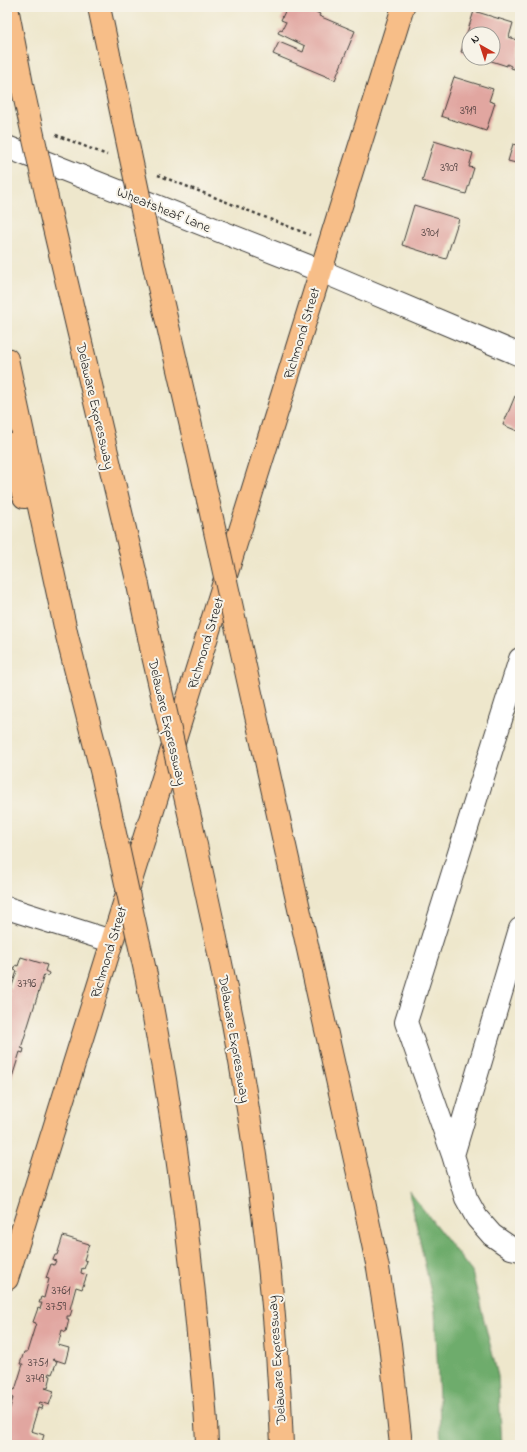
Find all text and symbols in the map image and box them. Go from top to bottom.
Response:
north arrow [461,26,501,66]
text: N [467,30,483,48]
house number: 3919 [460,102,476,120]
house number: 3909 [440,159,458,177]
street label: Wheatsheaf Lane [113,182,214,239]
house number: 3901 [421,224,439,242]
street label: Richmond Street [279,285,326,382]
street label: Delaware Expressway [69,340,119,472]
street label: Richmond Street [183,595,230,692]
street label: Delaware Expressway [141,656,191,788]
street label: Richmond Street [86,904,133,1001]
street label: Delaware Expressway [211,973,255,1105]
house number: 3796 [18,975,37,993]
house number: 3761 [52,1282,71,1300]
street label: Delaware Expressway [263,1295,294,1426]
house number: 3759 [46,1298,67,1316]
house number: 3751 [28,1354,48,1372]
house number: 3749 [26,1370,45,1388]

